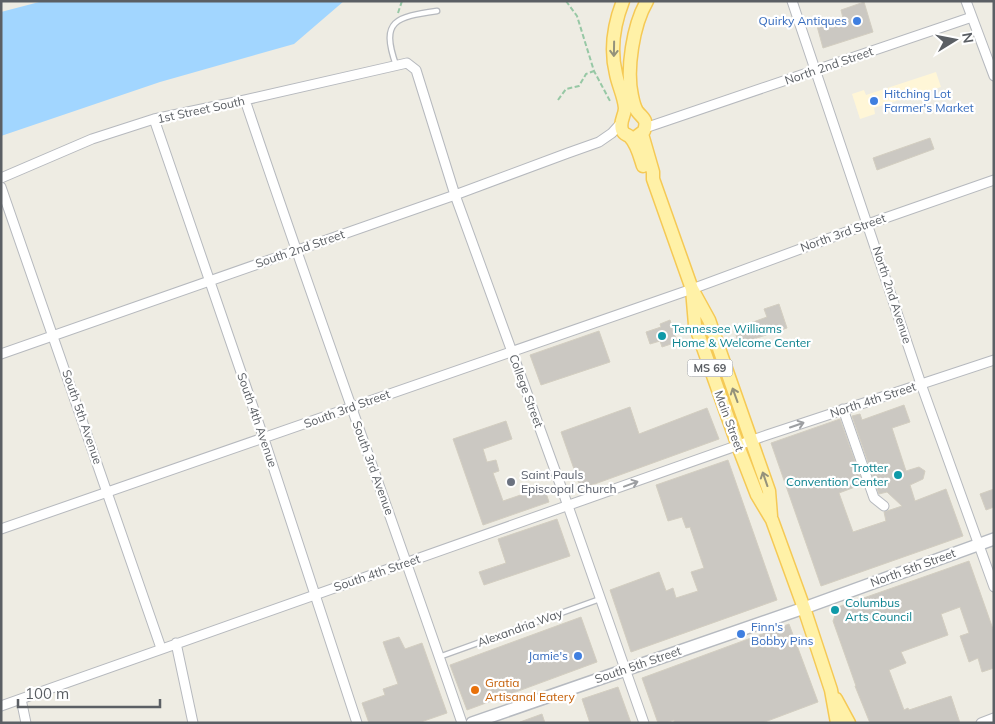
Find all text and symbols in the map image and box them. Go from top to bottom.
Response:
place label: Quirky Antiques [759,13,847,28]
marker: Quirky Antiques [851,15,863,27]
north arrow [930,15,980,65]
text: N [958,31,978,45]
one-way arrow [609,40,619,57]
street label: North 2nd Street [783,43,875,88]
place label: Hitching Lot Farmer's Market [884,86,974,115]
street label: 1st Street South [156,93,246,126]
marker: Hitching Lot Farmer's Market [868,95,880,107]
street label: North 3rd Street [798,210,888,255]
street label: South 2nd Street [253,226,346,271]
street label: North 2nd Avenue [870,244,915,345]
place label: Tennessee Williams Home & Welcome Center [672,321,811,350]
marker: Tennessee Williams Home & Welcome Center [656,330,668,342]
street label: College Street [506,352,547,430]
road number: MS 69 [688,359,732,376]
street label: South 5th Avenue [59,368,106,466]
street label: South 4th Avenue [234,371,281,469]
street label: North 4th Street [828,379,918,421]
street label: South 3rd Street [302,386,392,431]
one-way arrow [730,387,739,403]
street label: Main Street [712,388,747,453]
street label: South 3rd Avenue [349,419,397,517]
one-way arrow [789,420,805,429]
place label: Trotter Convention Center [786,460,889,489]
place label: Saint Pauls Episcopal Church [521,467,617,496]
marker: Trotter Convention Center [892,469,904,481]
one-way arrow [760,472,769,488]
marker: Saint Pauls Episcopal Church [505,476,517,488]
one-way arrow [623,479,638,488]
street label: North 5th Street [868,545,957,590]
street label: South 4th Street [332,551,422,594]
place label: Columbus Arts Council [845,595,912,624]
marker: Columbus Arts Council [829,604,841,616]
street label: Alexandria Way [475,605,565,650]
place label: Finn's Bobby Pins [751,619,814,648]
marker: Finn's Bobby Pins [735,628,747,640]
street label: South 5th Street [593,643,683,686]
place label: Jamie's [528,648,568,663]
marker: Jamie's [572,650,584,662]
place label: Gratia Artisanal Eatery [485,675,575,704]
scale bar [18,676,160,708]
text: 100 m [25,684,69,703]
marker: Gratia Artisanal Eatery [469,684,481,696]

